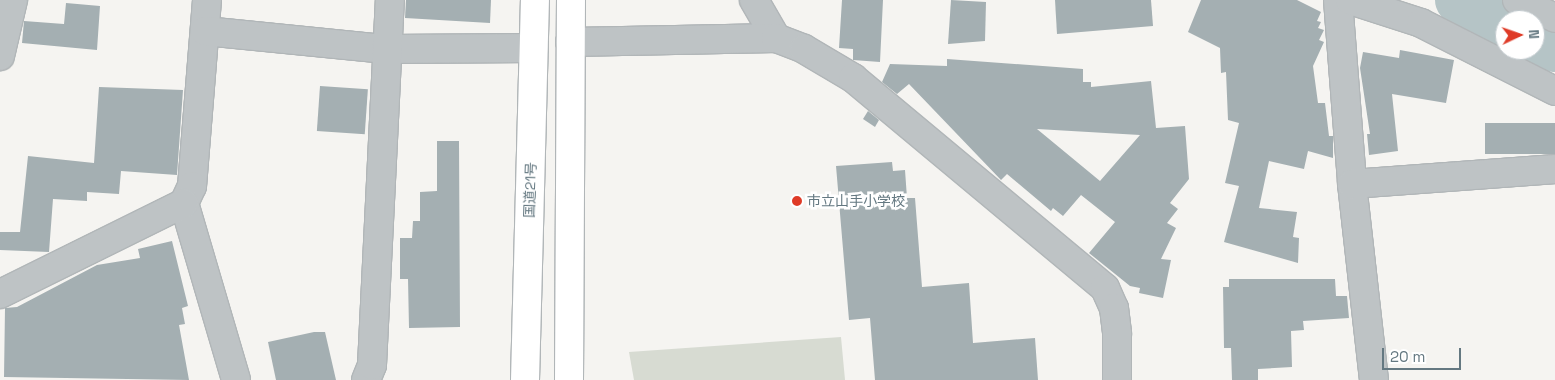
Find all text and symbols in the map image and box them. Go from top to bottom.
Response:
north arrow [1495,10,1545,60]
text: N [1525,29,1543,39]
street label: 国道21号 [521,162,539,218]
place label: 市立山手小学校 [807,193,905,209]
marker: 市立山手小学校 [791,195,803,207]
scale bar [1385,338,1464,370]
text: 20 m [1390,347,1425,366]

